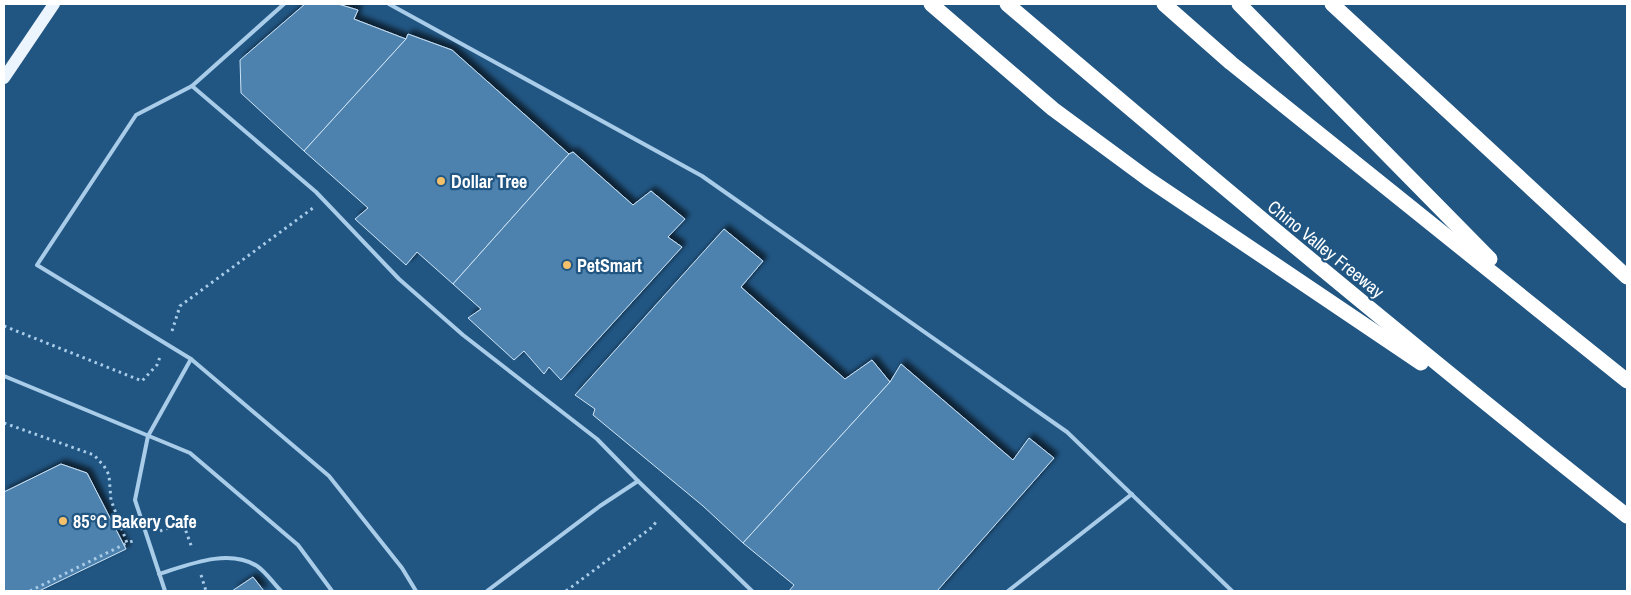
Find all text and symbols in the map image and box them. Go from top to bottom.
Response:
place label: Dollar Tree [451,169,527,194]
marker: Dollar Tree [435,175,447,187]
street label: Chino Valley Freeway [1262,194,1390,304]
place label: PetSmart [577,253,642,278]
marker: PetSmart [561,259,573,271]
place label: 85°C Bakery Cafe [73,509,197,534]
marker: 85°C Bakery Cafe [57,515,69,527]

